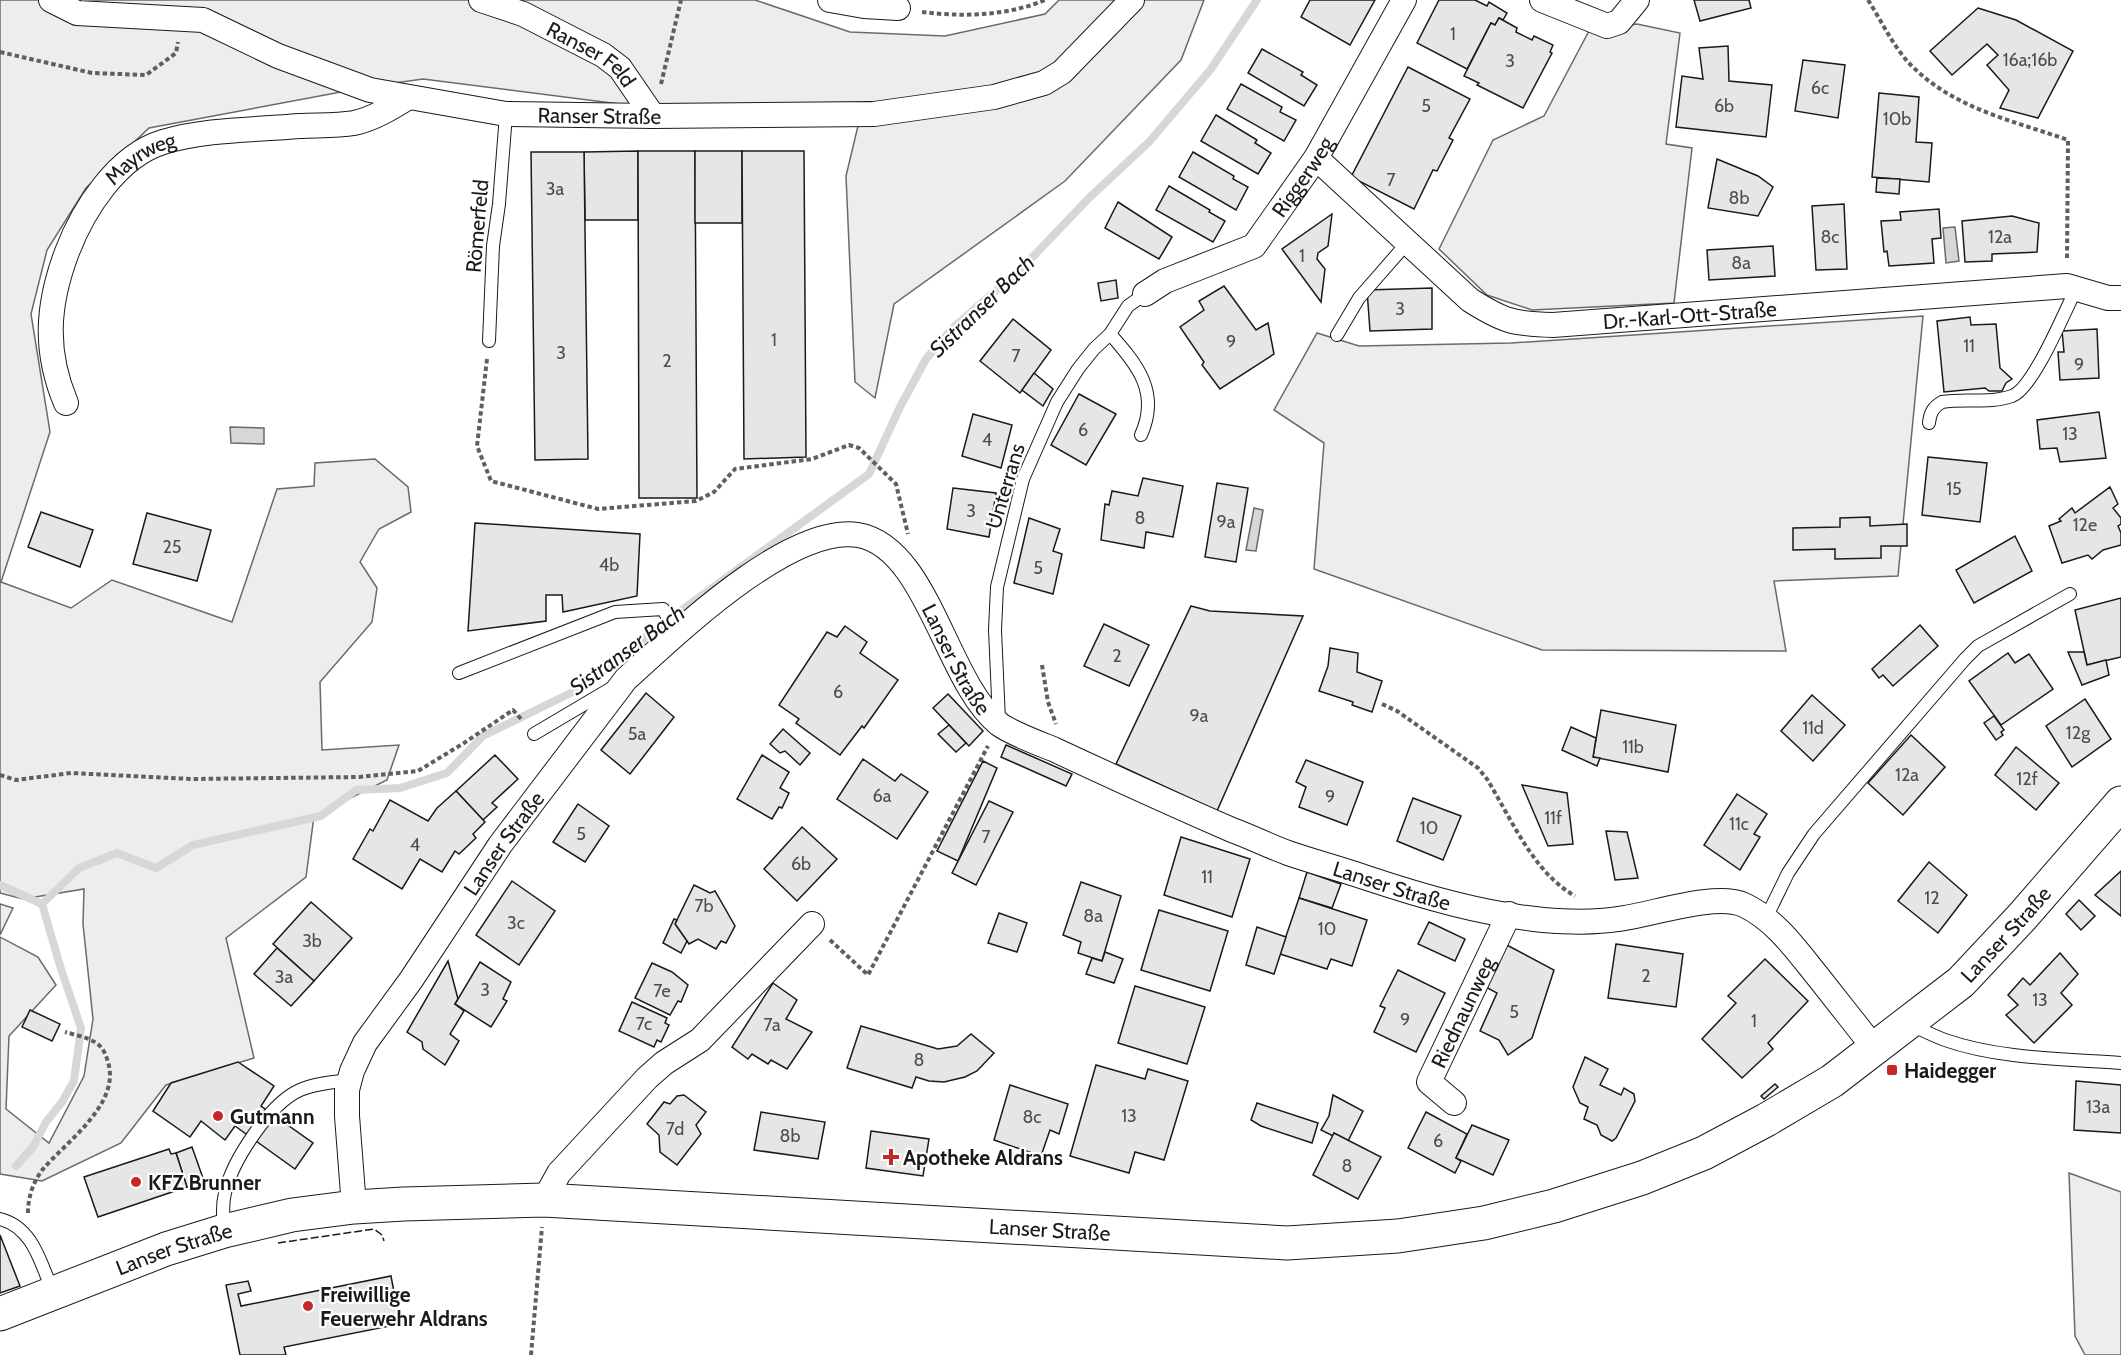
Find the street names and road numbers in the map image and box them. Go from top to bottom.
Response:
street label: Ranser Feld [543,16,641,91]
street label: Ranser Straße [537,102,662,129]
street label: Mayrweg [99,126,179,189]
street label: Riggerweg [1266,132,1338,222]
street label: Römerfeld [460,178,494,274]
street label: Dr.-Karl-Ott-Straße [1602,296,1778,334]
street label: Unterrans [980,440,1030,532]
street label: Lanser Straße [917,599,996,720]
street label: Lanser Straße [458,786,549,900]
street label: Lanser Straße [1330,855,1454,915]
street label: Lanser Straße [1955,881,2056,987]
street label: Riednaunweg [1425,952,1500,1072]
street label: Lanser Straße [988,1213,1111,1245]
street label: Lanser Straße [112,1217,235,1280]

